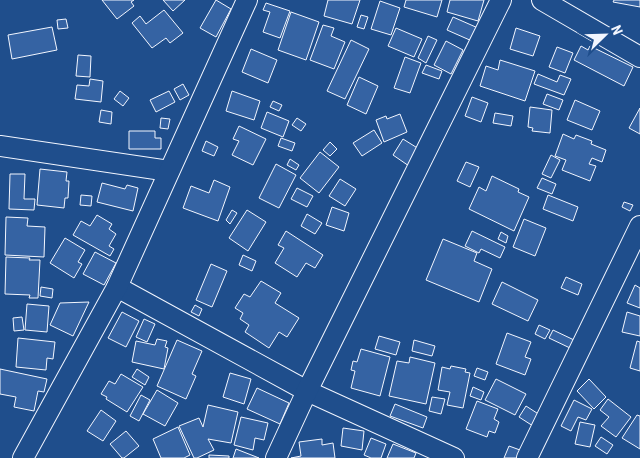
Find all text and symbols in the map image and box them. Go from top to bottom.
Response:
north arrow [580,10,630,60]
text: N [608,23,626,37]

